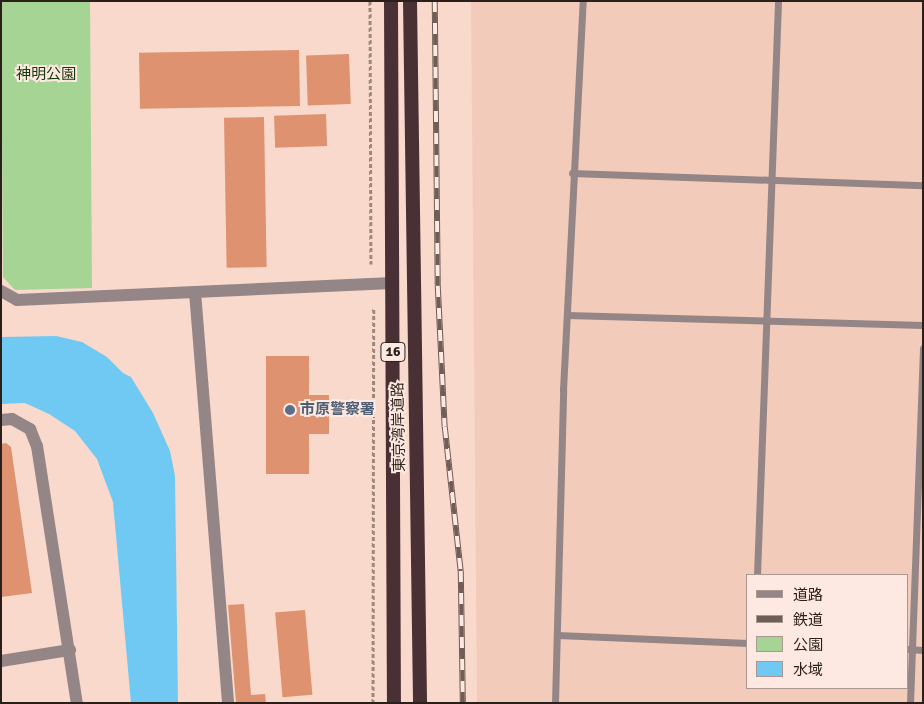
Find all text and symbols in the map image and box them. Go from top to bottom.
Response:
park label: 神明公園 [16,66,76,84]
road number: 16 [379,341,407,364]
street label: 東京湾岸道路 [389,382,409,472]
place label: 市原警察署 [300,401,375,419]
marker: 市原警察署 [284,404,296,416]
legend [746,574,909,689]
text: 道路 [793,586,823,604]
text: 鉄道 [793,611,823,629]
text: 公園 [793,636,823,654]
text: 水域 [793,661,823,679]

